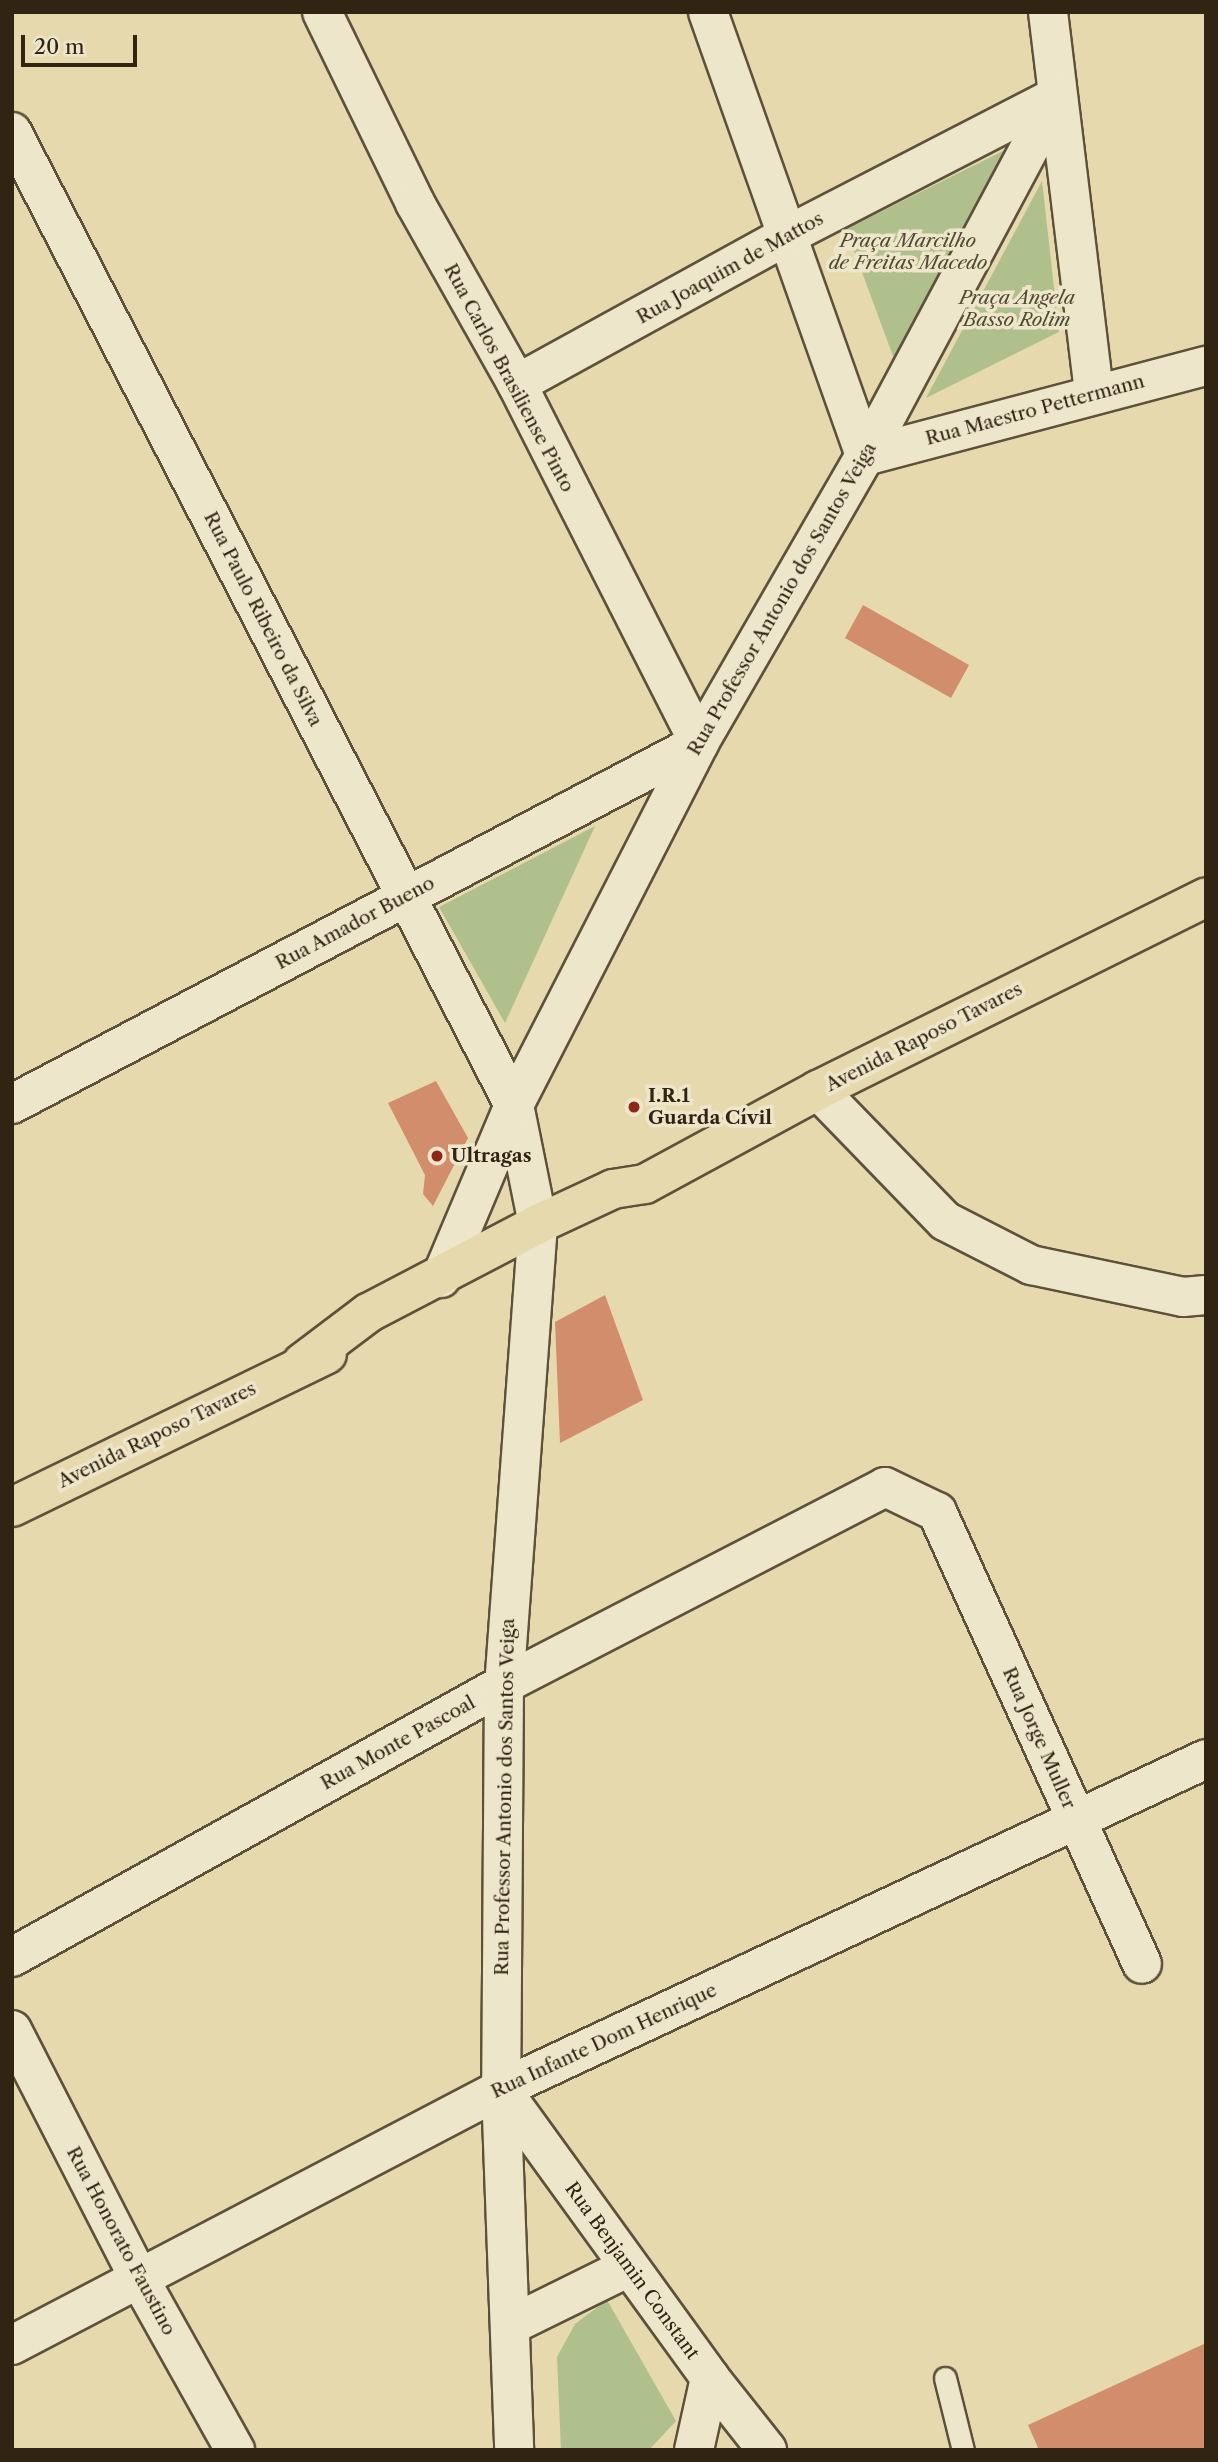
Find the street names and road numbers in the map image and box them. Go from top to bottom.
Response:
street label: Rua Joaquim de Mattos [633,207,827,329]
street label: Rua Carlos Brasiliense Pinto [439,260,579,496]
street label: Rua Maestro Pettermann [923,370,1147,450]
street label: Rua Professor Antonio dos Santos Veiga [682,438,882,760]
street label: Rua Paulo Ribeiro da Silva [199,508,327,730]
street label: Rua Amador Bueno [271,871,439,975]
street label: Avenida Raposo Tavares [822,977,1026,1097]
street label: Avenida Raposo Tavares [54,1377,260,1493]
street label: Rua Professor Antonio dos Santos Veiga [490,1617,520,1977]
street label: Rua Jorge Muller [997,1664,1081,1812]
street label: Rua Monte Pascoal [317,1691,479,1795]
street label: Rua Infante Dom Henrique [487,1979,721,2103]
street label: Rua Honorato Faustino [61,2143,181,2339]
street label: Rua Benjamin Constant [560,2178,704,2364]

